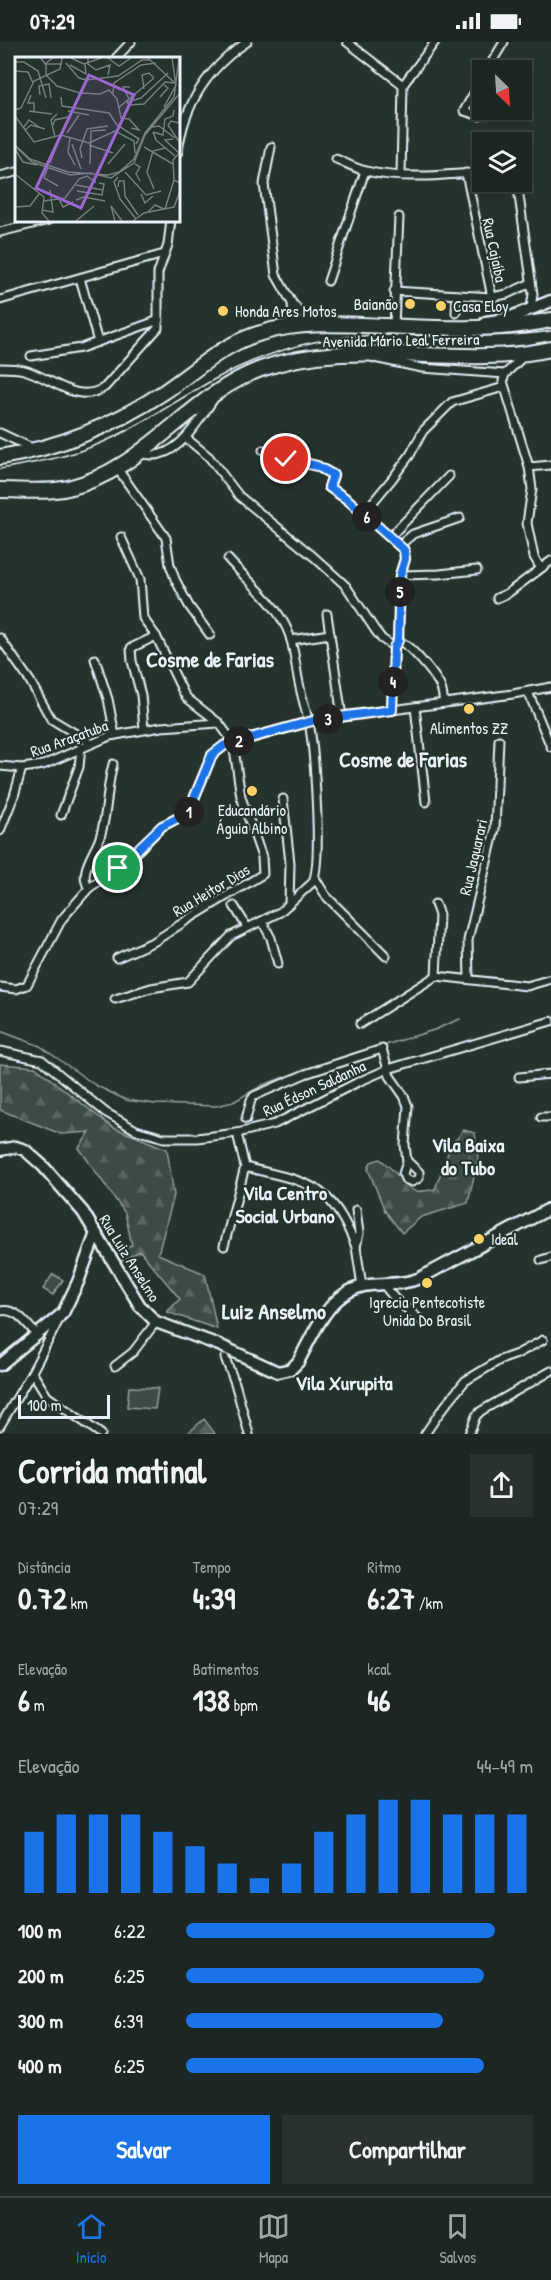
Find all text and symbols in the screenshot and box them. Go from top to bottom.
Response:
text: 07:29 [30,6,74,36]
inset map [15,57,180,222]
north arrow [472,60,532,120]
map controls [472,60,532,192]
button: layers [472,132,532,192]
street label: Rua Cajaíba [477,216,513,284]
place label: Baianão [354,293,399,315]
place label: Casa Eloy [453,295,509,317]
marker: Baianão [403,297,417,311]
marker: Casa Eloy [434,299,448,313]
place label: Honda Ares Motos [235,300,337,322]
marker: Honda Ares Motos [216,304,230,318]
street label: Avenida Mário Leal Ferreira [322,328,480,352]
pin [260,433,311,484]
icon: check [269,442,302,475]
pin: 6 [352,502,382,532]
text: 6 [364,506,370,528]
pin: 5 [385,577,415,607]
text: 5 [397,581,403,603]
district label: Cosme de Farias [146,644,274,674]
pin: 4 [378,667,408,697]
text: 4 [390,671,396,693]
marker: Alimentos ZZ [462,702,476,716]
pin: 3 [313,704,343,734]
text: 3 [324,708,332,730]
street label: Rua Araçatuba [27,714,111,762]
place label: Alimentos ZZ [430,717,508,739]
pin: 2 [224,726,254,756]
text: 2 [235,730,243,752]
district label: Cosme de Farias [339,744,467,774]
marker: Educandário Águia Albino [245,784,259,798]
pin: 1 [174,797,204,827]
place label: Educandário Águia Albino [217,799,288,839]
text: 1 [186,801,192,823]
street label: Rua Jaguarari [454,817,492,897]
pin [92,842,143,893]
icon: arrive [101,851,134,884]
street label: Rua Heitor Dias [168,858,254,922]
street label: Rua Édson Saldanha [259,1055,369,1121]
district label: Vila Baixa do Tubo [432,1131,505,1181]
district label: Vila Centro Social Urbano [235,1179,335,1229]
street label: Rua Luiz Anselmo [94,1210,166,1306]
place label: Ideal [491,1228,519,1250]
marker: Ideal [472,1232,486,1246]
marker: Igrecia Pentecotiste Unida Do Brasil [420,1276,434,1290]
place label: Igrecia Pentecotiste Unida Do Brasil [369,1291,486,1331]
district label: Luiz Anselmo [222,1296,326,1326]
district label: Vila Xurupita [296,1369,393,1397]
scale bar [18,1392,110,1420]
text: 100 m [27,1394,62,1416]
text: Corrida matinal [18,1449,206,1493]
button: share [470,1454,533,1517]
text: 07:29 [18,1494,58,1521]
text: Distância [18,1556,70,1578]
text: Tempo [193,1556,231,1578]
text: Ritmo [367,1556,401,1578]
text: 0.72 [18,1578,67,1618]
text: 4:39 [193,1578,235,1618]
text: 6:27 [367,1578,415,1618]
text: km [67,1592,88,1614]
text: /km [415,1592,443,1614]
text: Elevação [18,1658,67,1680]
text: Batimentos [193,1658,259,1680]
text: kcal [367,1658,391,1680]
text: 6 [18,1680,30,1720]
text: 138 [193,1680,230,1720]
text: 46 [367,1680,391,1720]
text: m [30,1694,45,1716]
text: bpm [230,1694,258,1716]
text: Elevação [18,1752,80,1779]
text: 44–49 m [477,1752,533,1779]
text: 100 m [18,1917,61,1944]
text: 6:22 [114,1917,145,1944]
text: 200 m [18,1962,63,1989]
text: 6:25 [114,1962,144,1989]
text: 300 m [18,2007,63,2034]
text: 6:39 [114,2007,143,2034]
text: 400 m [18,2052,62,2079]
text: 6:25 [114,2052,144,2079]
button: Salvar [18,2115,270,2184]
button: Compartilhar [282,2115,533,2184]
tab: Início [75,2210,108,2268]
tab: Mapa [257,2210,290,2268]
tab: Salvos [439,2210,476,2268]

